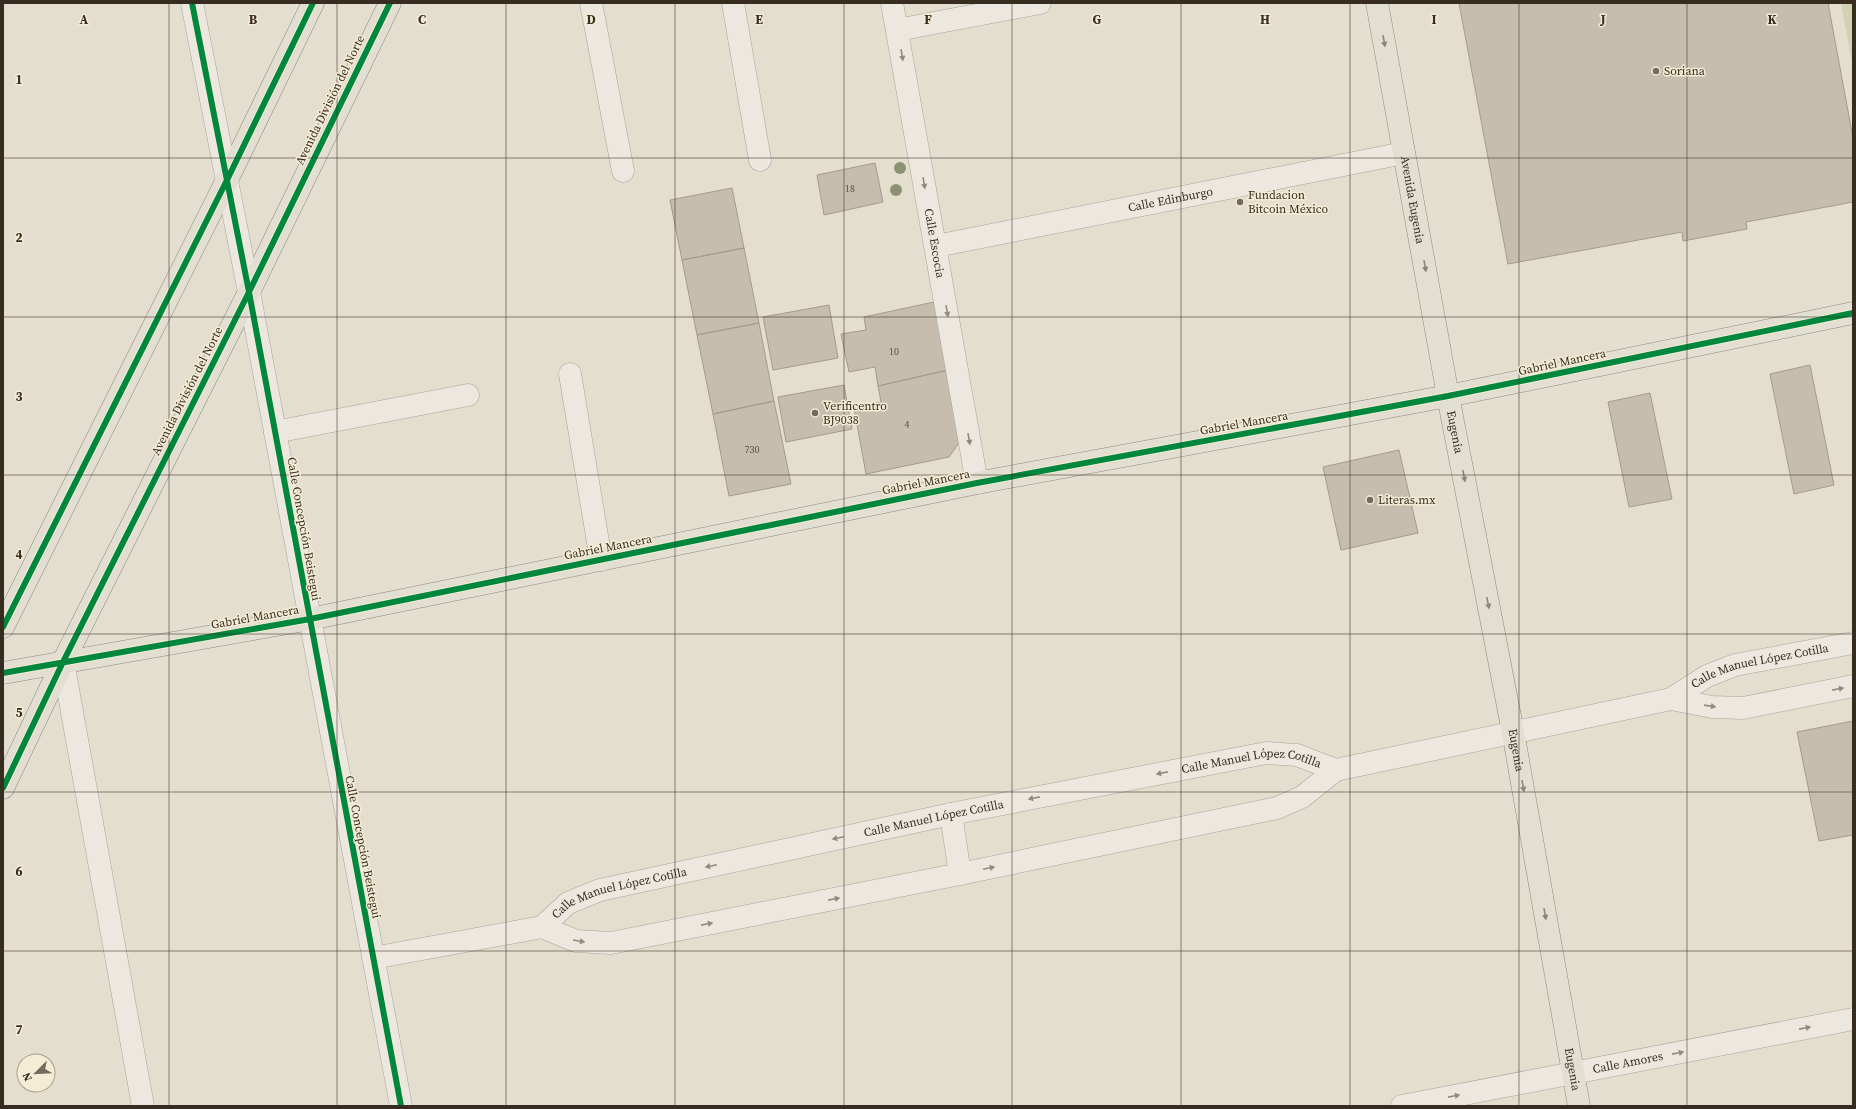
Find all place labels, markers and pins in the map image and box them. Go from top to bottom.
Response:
place label: Soriana [1664,63,1706,79]
marker: Soriana [1651,66,1661,76]
place label: Fundacion Bitcoin México [1248,187,1329,217]
marker: Fundacion Bitcoin México [1235,197,1245,207]
place label: Verificentro BJ9038 [823,398,887,428]
marker: Verificentro BJ9038 [810,408,820,418]
place label: Literas.mx [1378,492,1436,508]
marker: Literas.mx [1365,495,1375,505]

